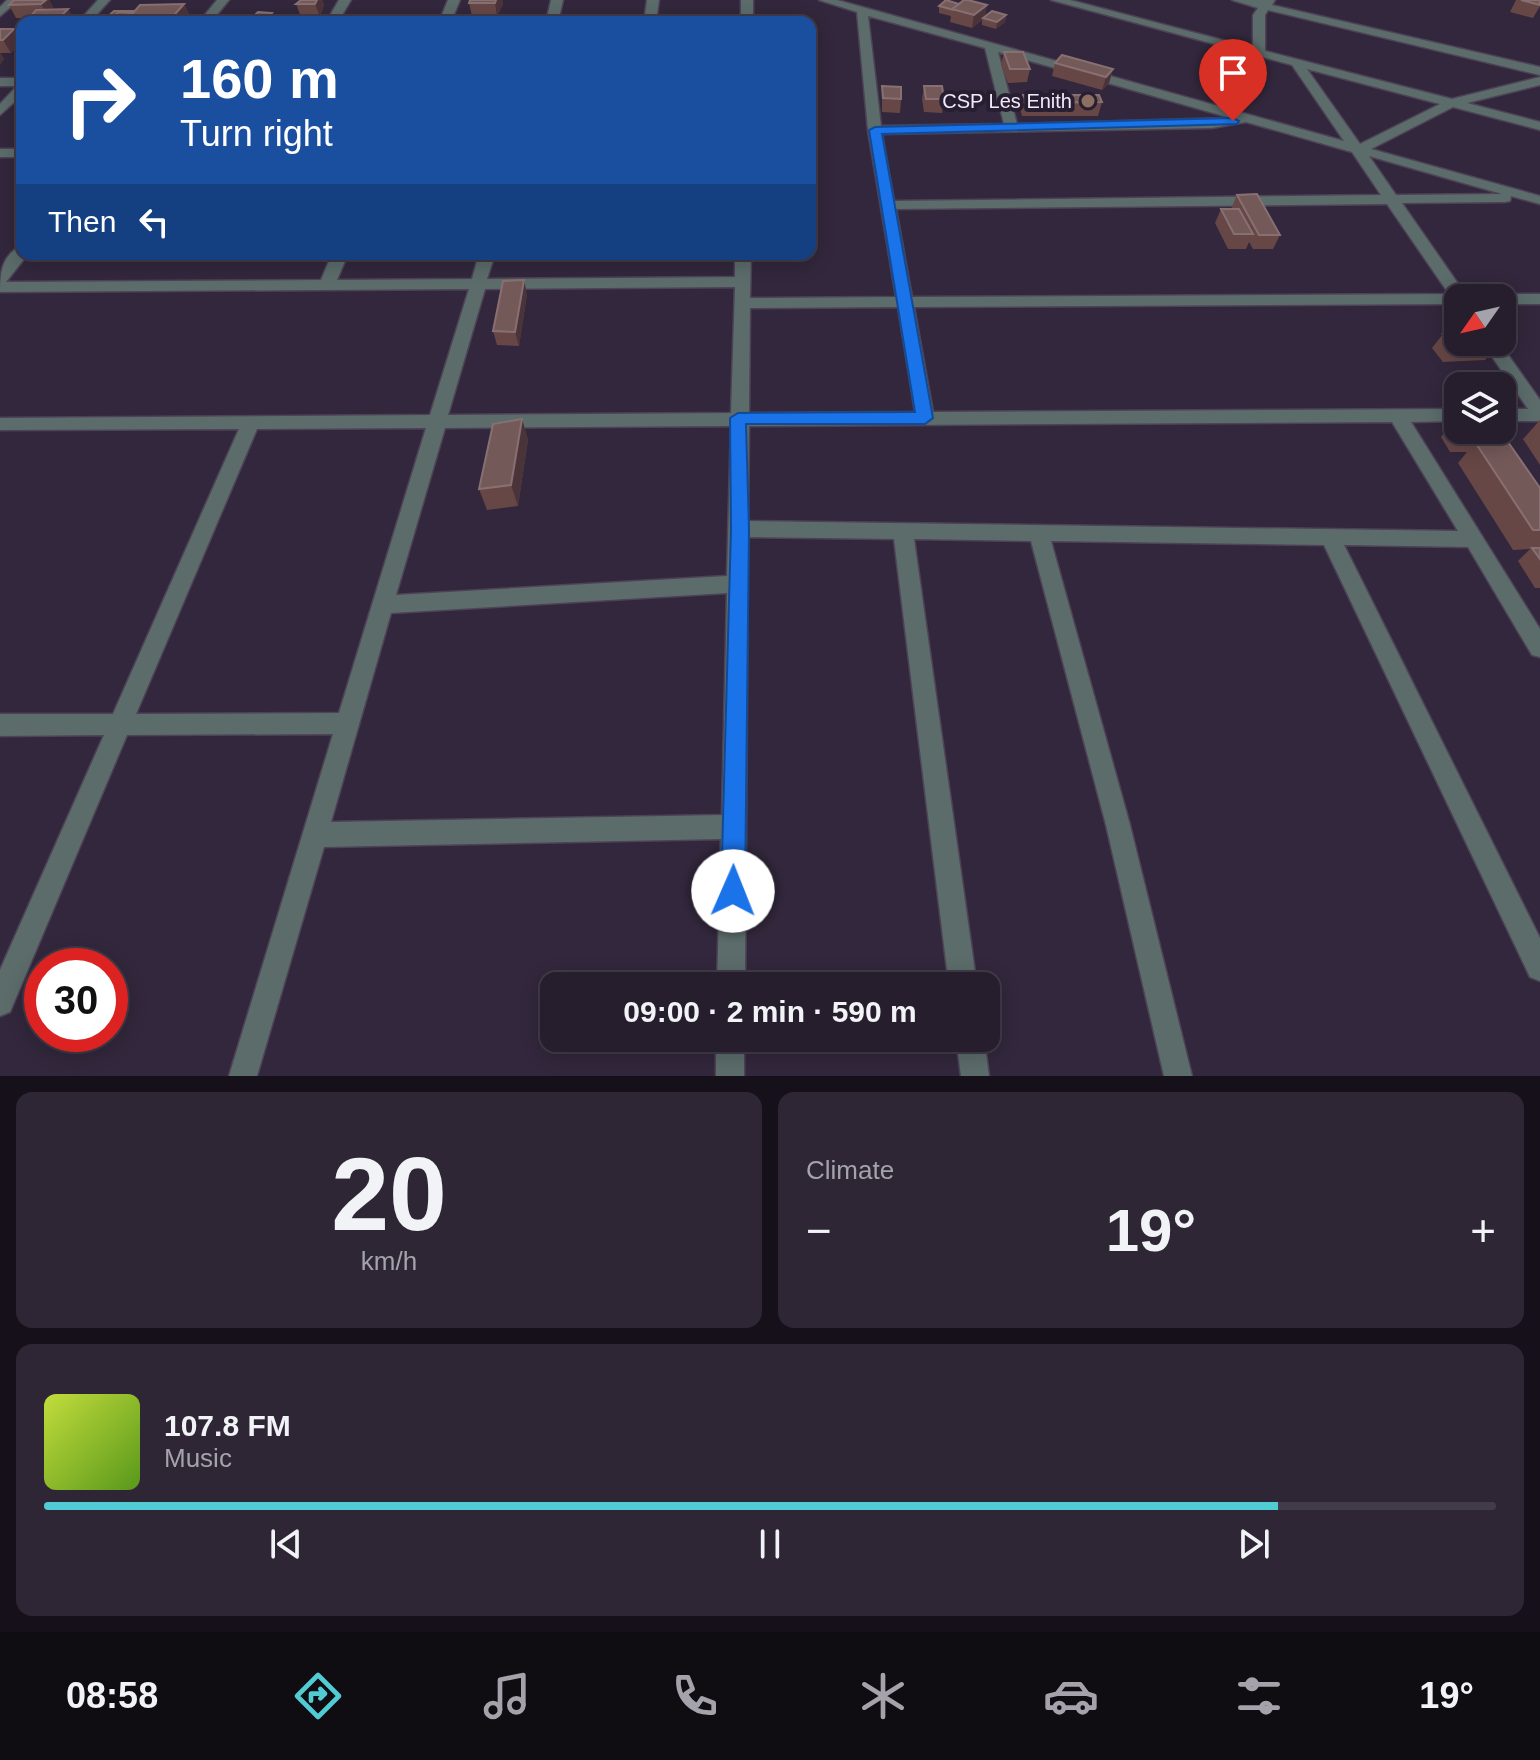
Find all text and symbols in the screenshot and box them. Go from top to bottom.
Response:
pin [1199,39,1267,121]
text: 160 m [180,47,339,110]
icon: right [48,48,152,152]
icon: arrive [1211,51,1255,95]
place label: CSP Les Enith [942,90,1072,112]
marker: CSP Les Enith [1079,92,1097,110]
text: Turn right [180,113,333,154]
icon: left [132,200,176,244]
text: Then [48,205,116,238]
north arrow [1444,284,1516,356]
map controls [1444,284,1516,444]
button: layers [1444,372,1516,444]
position arrow [691,849,775,933]
speed limit sign: 30 [24,948,128,1052]
text: 09:00 · 2 min · 590 m [623,995,917,1028]
text: 20 [331,1136,447,1252]
text: Climate [806,1155,894,1185]
text: 19° [1106,1197,1196,1264]
text: − [806,1206,832,1255]
text: + [1470,1206,1496,1255]
text: km/h [361,1246,417,1276]
text: 107.8 FM [164,1409,291,1442]
text: Music [164,1443,232,1473]
icon: previous [264,1522,308,1566]
icon: pause [748,1522,792,1566]
icon: next [1232,1522,1276,1566]
icon: directions [290,1668,346,1724]
icon: music [479,1668,535,1724]
icon: phone [667,1668,723,1724]
icon: climate [855,1668,911,1724]
icon: car [1043,1668,1099,1724]
icon: filters [1231,1668,1287,1724]
text: 08:58 [66,1675,158,1716]
text: 19° [1419,1675,1474,1716]

